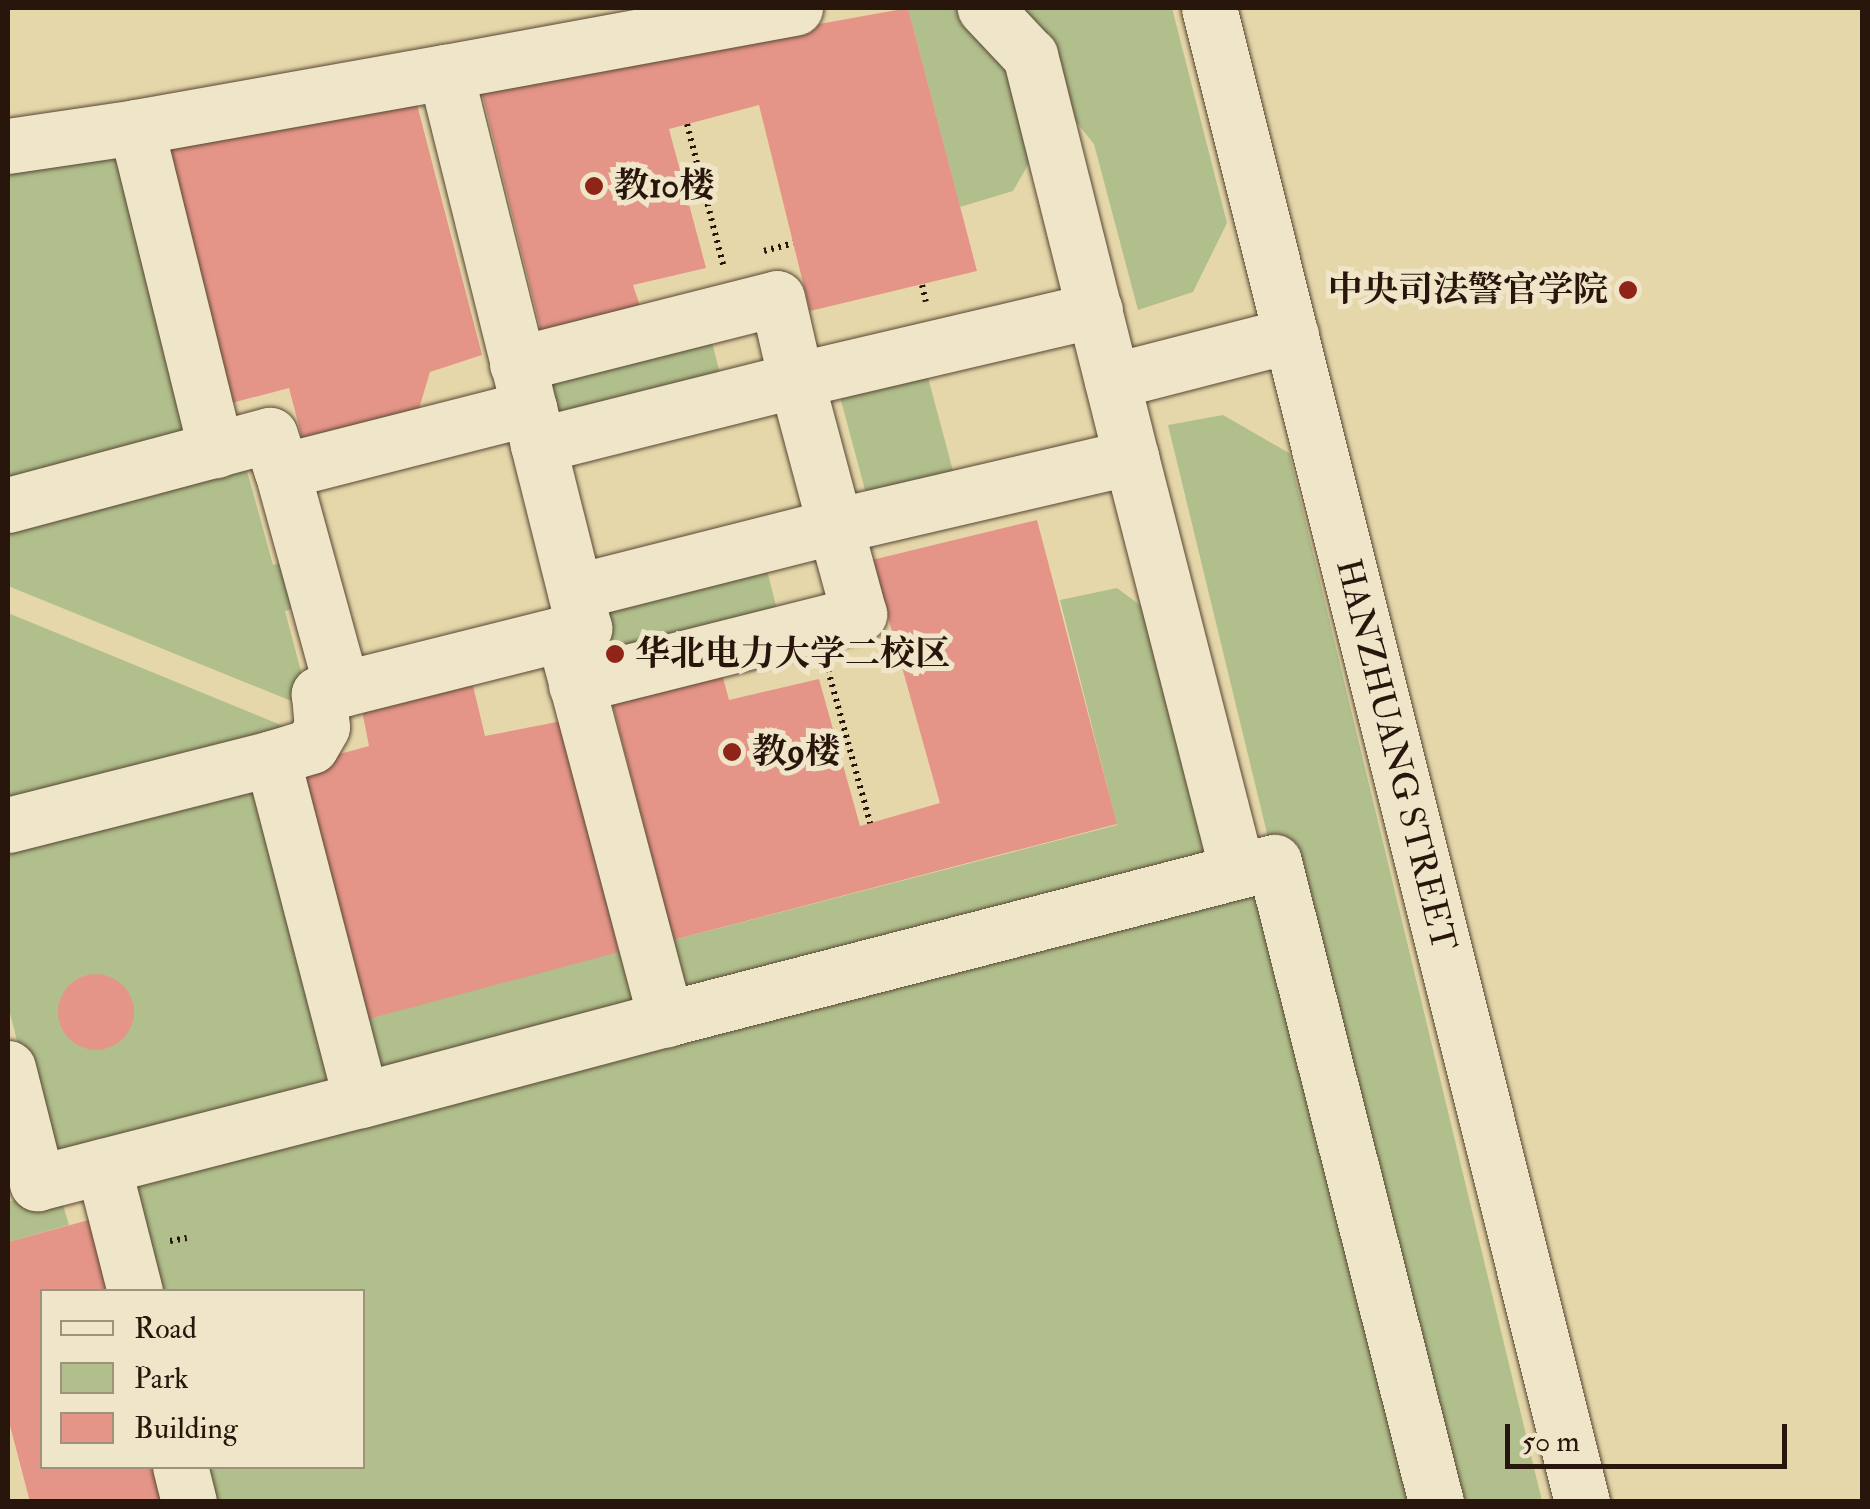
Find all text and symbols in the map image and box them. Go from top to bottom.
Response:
place label: 教10楼 [614,165,714,207]
marker: 教10楼 [583,175,605,197]
place label: 中央司法警官学院 [1328,269,1608,311]
marker: 中央司法警官学院 [1617,279,1639,301]
street label: HANZHUANG STREET [1327,555,1465,955]
place label: 华北电力大学二校区 [635,633,950,675]
marker: 华北电力大学二校区 [604,643,626,665]
place label: 教9楼 [752,731,840,773]
marker: 教9楼 [721,741,743,763]
legend [40,1289,365,1469]
text: Road [134,1310,197,1347]
text: Park [134,1360,189,1397]
scale bar [1510,1404,1792,1466]
text: Building [134,1410,238,1447]
text: 50 m [1522,1423,1580,1460]

